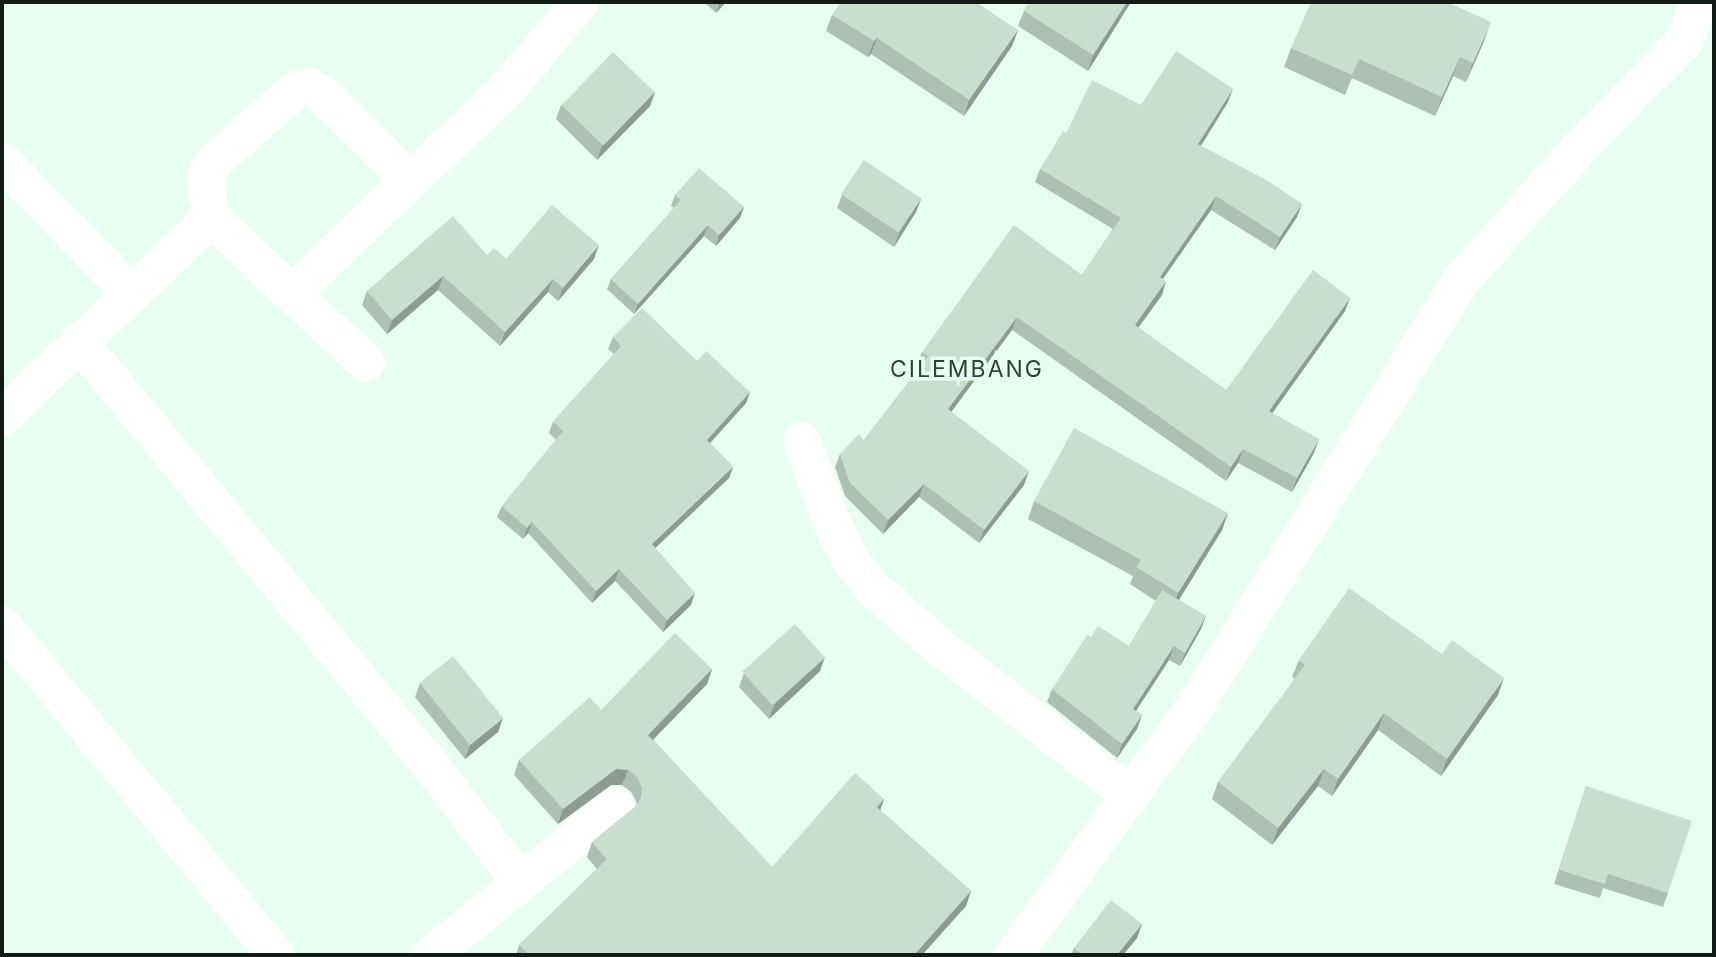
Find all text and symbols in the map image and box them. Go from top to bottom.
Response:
district label: CILEMBANG [891,355,1043,383]

